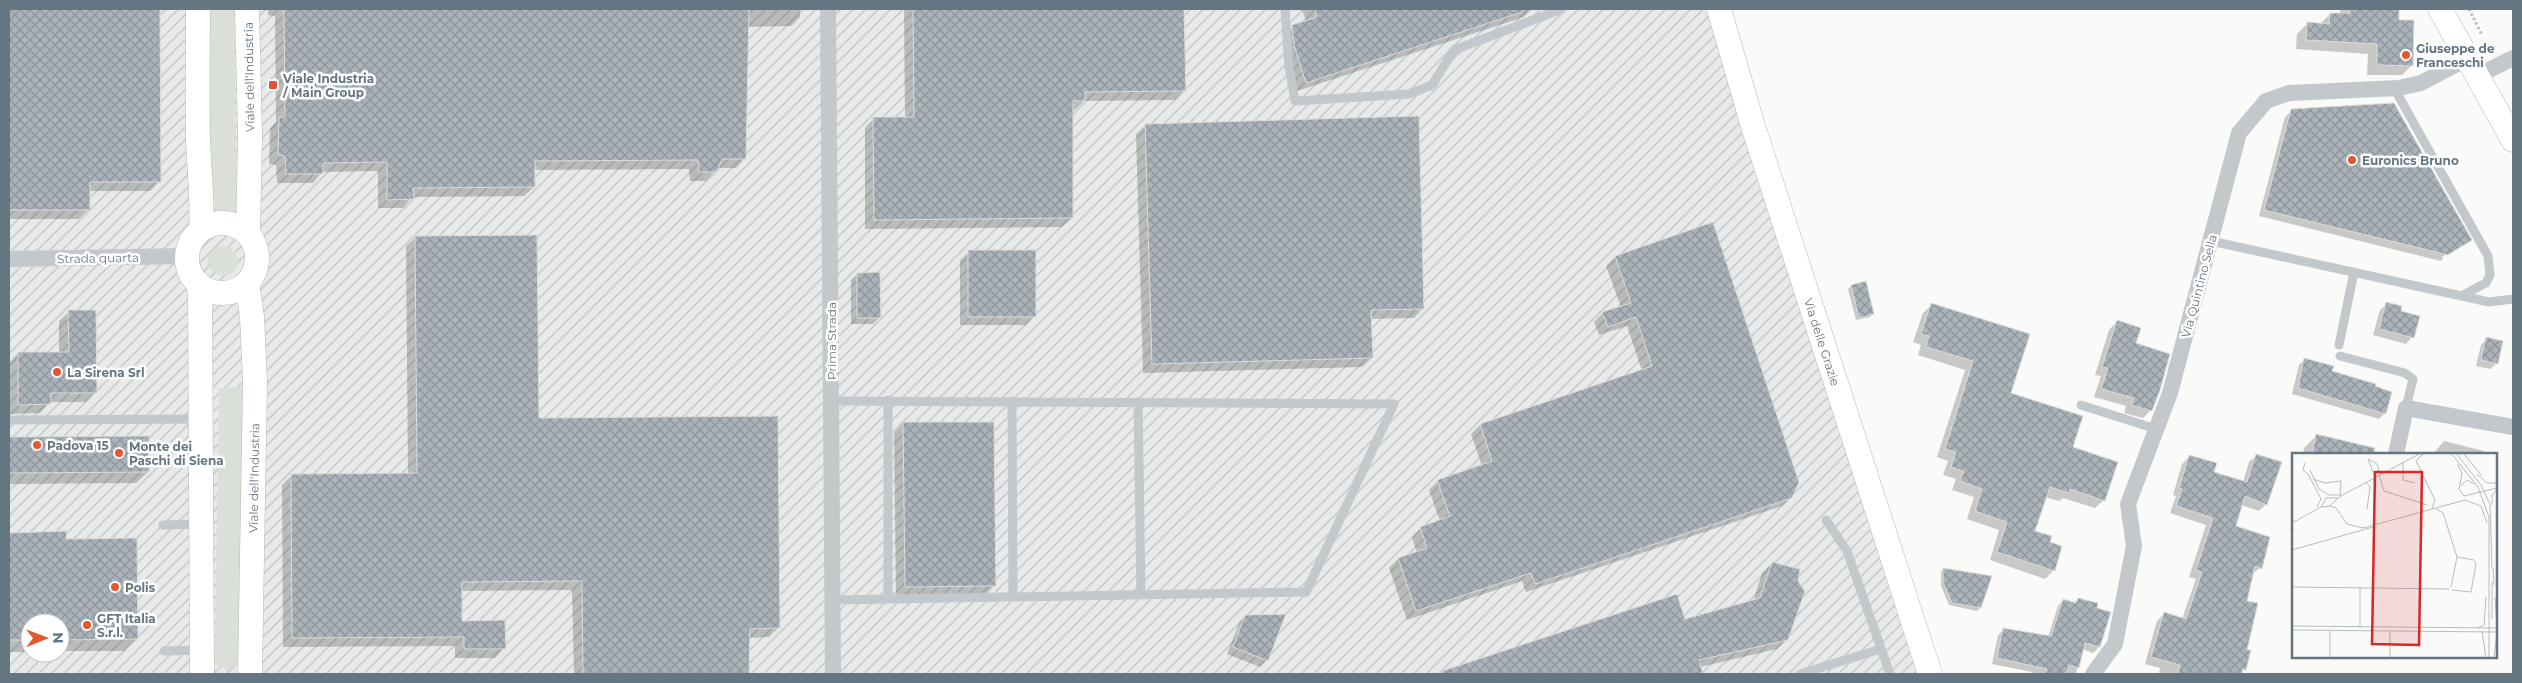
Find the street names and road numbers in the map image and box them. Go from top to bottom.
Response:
street label: Viale dell'Industria [241,22,257,132]
street label: Via Quintino Sella [2178,233,2220,339]
street label: Strada quarta [57,250,139,266]
street label: Via delle Grazie [1801,296,1843,388]
street label: Prima Strada [824,302,839,380]
street label: Viale dell'Industria [246,423,262,533]

